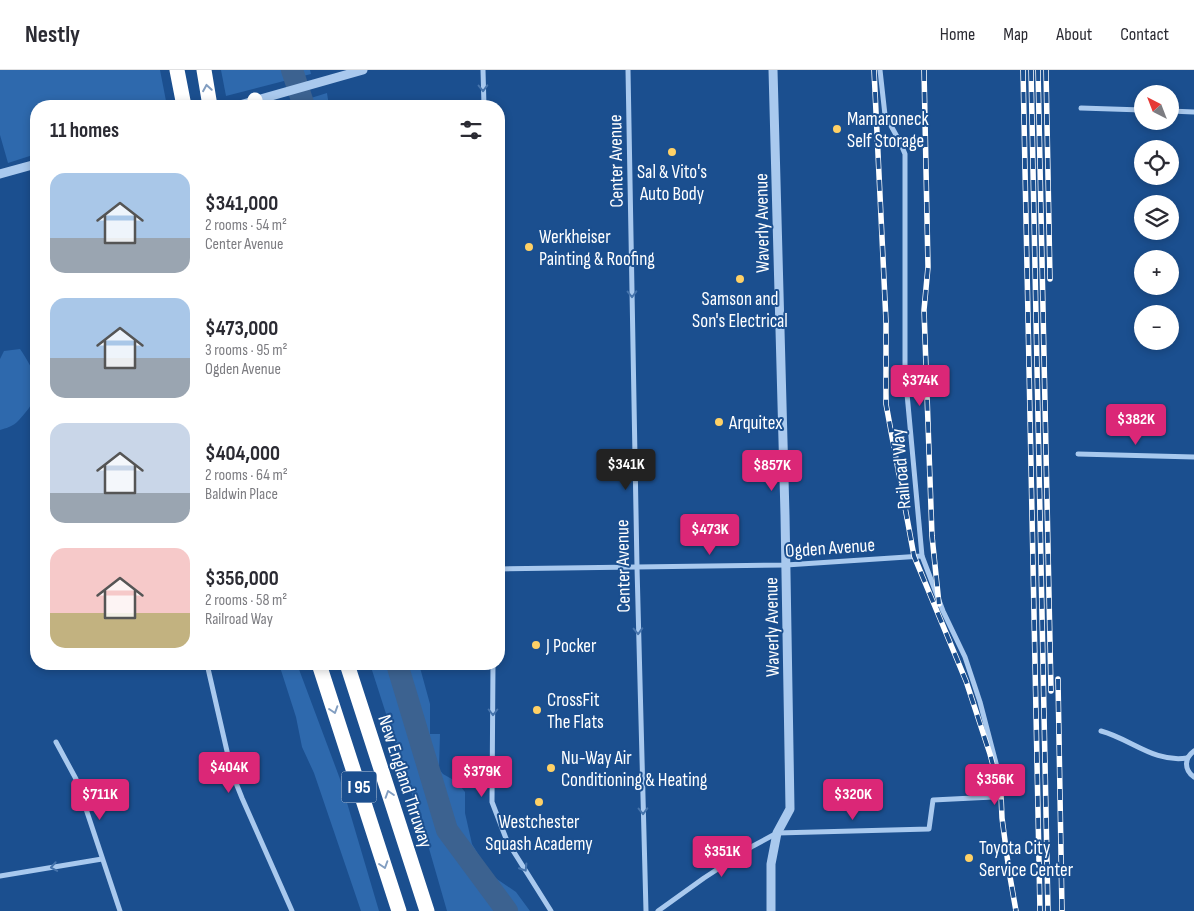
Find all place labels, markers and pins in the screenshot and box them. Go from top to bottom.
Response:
place label: Mamaroneck Self Storage [847,108,930,153]
marker: Mamaroneck Self Storage [831,123,843,135]
marker: Sal & Vito's Auto Body [666,146,678,158]
place label: Sal & Vito's Auto Body [637,161,707,206]
place label: Werkheiser Painting & Roofing [539,226,655,271]
marker: Werkheiser Painting & Roofing [523,241,535,253]
marker: Samson and Son's Electrical [734,273,746,285]
place label: Samson and Son's Electrical [692,288,788,333]
pin: $374K [885,364,955,407]
pin: $382K [1101,404,1171,446]
place label: Arquitex [728,412,782,435]
marker: Arquitex [713,416,725,428]
pin: $341K [591,448,661,491]
pin: $857K [737,450,807,492]
pin: $473K [675,514,745,556]
place label: J Pocker [545,635,597,658]
marker: J Pocker [530,639,542,651]
place label: CrossFit The Flats [547,689,604,734]
marker: CrossFit The Flats [531,704,543,716]
place label: Nu-Way Air Conditioning & Heating [561,747,708,792]
pin: $404K [194,752,264,794]
pin: $379K [447,756,517,798]
marker: Nu-Way Air Conditioning & Heating [545,762,557,774]
pin: $356K [960,764,1030,806]
pin: $711K [65,778,135,821]
pin: $320K [818,778,888,821]
marker: Westchester Squash Academy [533,796,545,808]
place label: Westchester Squash Academy [485,811,593,856]
pin: $351K [687,836,757,878]
place label: Toyota City Service Center [979,837,1074,882]
marker: Toyota City Service Center [963,852,975,864]

